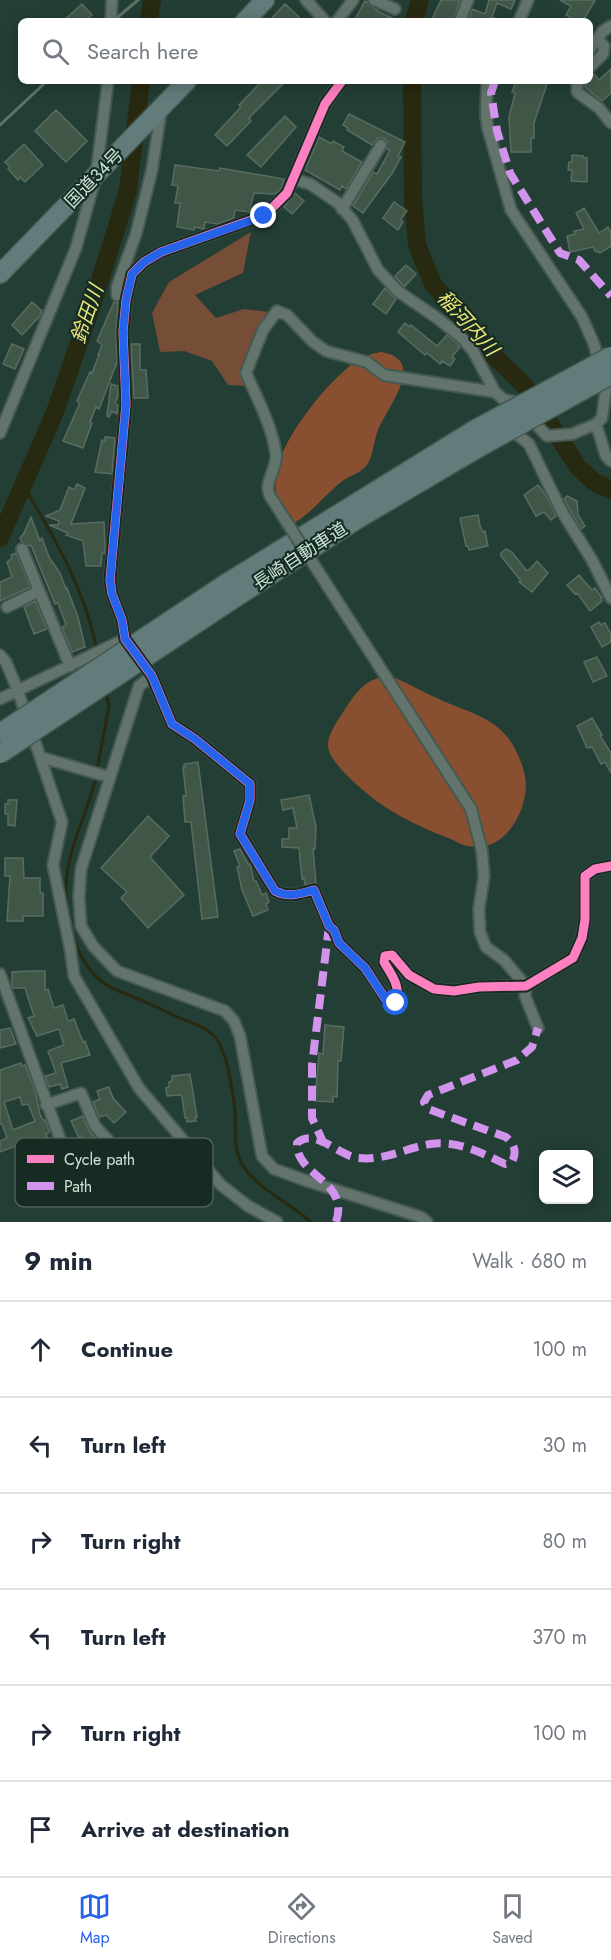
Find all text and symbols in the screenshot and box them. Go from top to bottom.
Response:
search box [18,18,593,84]
icon: search [39,35,72,68]
text: Search here [87,35,198,67]
street label: 国道34号 [59,142,129,214]
route end [250,202,276,228]
water label: 鈴田川 [64,279,112,347]
water label: 稲河内川 [430,284,507,364]
street label: 長崎自動車道 [248,516,352,596]
route start [382,989,408,1015]
legend [15,1138,213,1207]
text: Cycle path [64,1148,135,1171]
map controls [539,1150,593,1204]
button: layers [539,1150,593,1204]
text: Path [64,1175,92,1198]
text: 9 min [24,1242,93,1280]
text: Walk · 680 m [472,1247,587,1276]
icon: ahead [24,1333,57,1366]
text: Continue [81,1333,173,1365]
text: 100 m [532,1335,587,1364]
icon: left [24,1429,57,1462]
text: Turn left [81,1429,166,1461]
text: 30 m [542,1431,587,1460]
icon: right [24,1525,57,1558]
text: Turn right [81,1525,181,1557]
text: 80 m [542,1527,587,1556]
icon: left [24,1621,57,1654]
text: Turn left [81,1621,166,1653]
text: 370 m [532,1623,587,1652]
icon: right [24,1717,57,1750]
text: Turn right [81,1717,181,1749]
text: 100 m [532,1719,587,1748]
icon: arrive [24,1813,57,1846]
text: Arrive at destination [81,1813,290,1845]
tab: Map [78,1890,111,1949]
tab: Directions [268,1890,336,1949]
tab: Saved [492,1890,533,1949]

